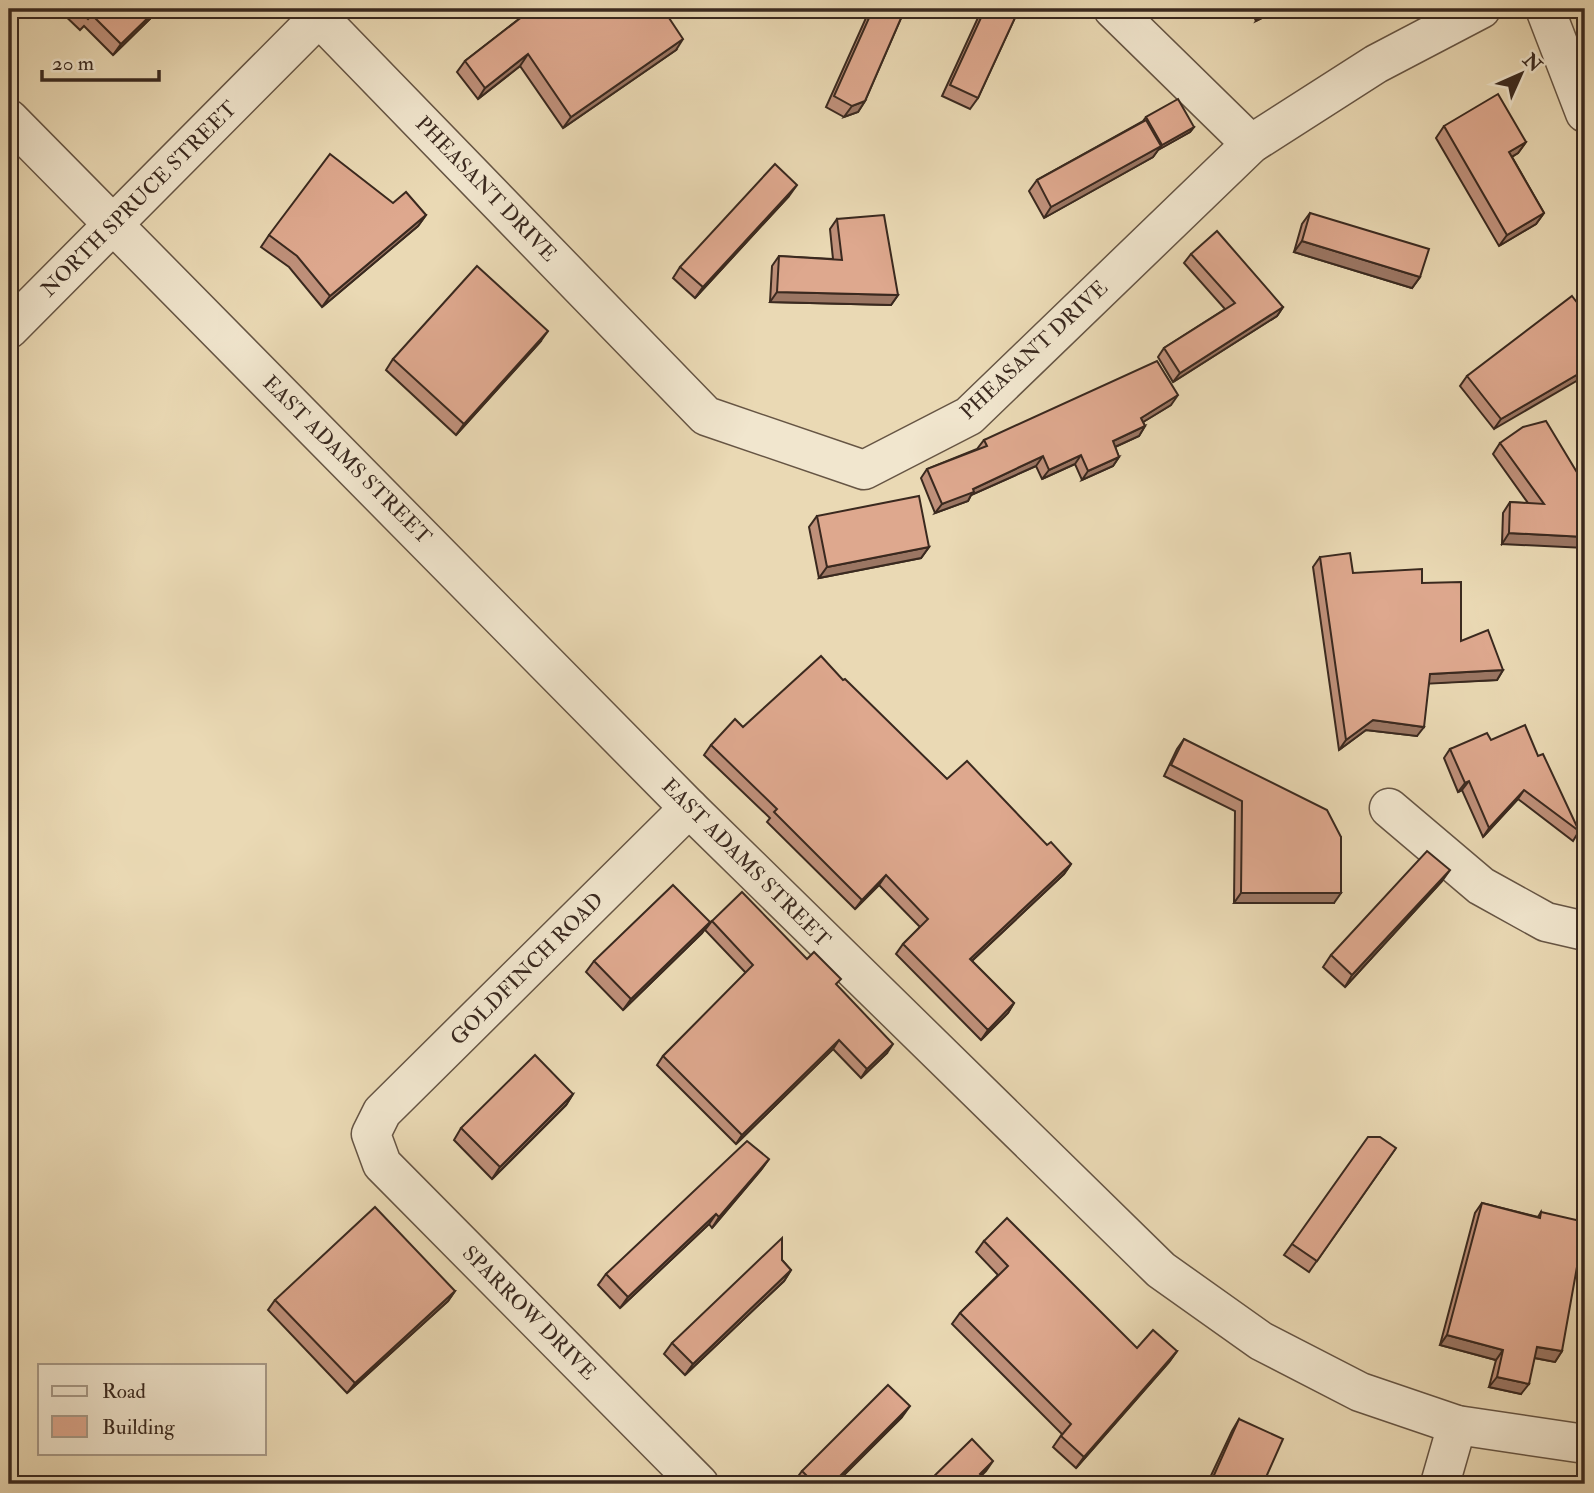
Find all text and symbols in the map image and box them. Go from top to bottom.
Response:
scale bar [42,38,159,82]
north arrow [1486,38,1556,108]
text: N [1517,47,1548,78]
text: 20 m [52,50,94,77]
street label: NORTH SPRUCE STREET [35,95,243,303]
street label: PHEASANT DRIVE [410,110,562,268]
street label: PHEASANT DRIVE [954,275,1114,425]
street label: EAST ADAMS STREET [257,370,438,551]
street label: EAST ADAMS STREET [656,773,837,954]
street label: GOLDFINCH ROAD [445,887,609,1051]
street label: SPARROW DRIVE [456,1240,602,1386]
legend [38,1364,266,1454]
text: Road [102,1378,147,1405]
text: Building [102,1414,175,1441]

